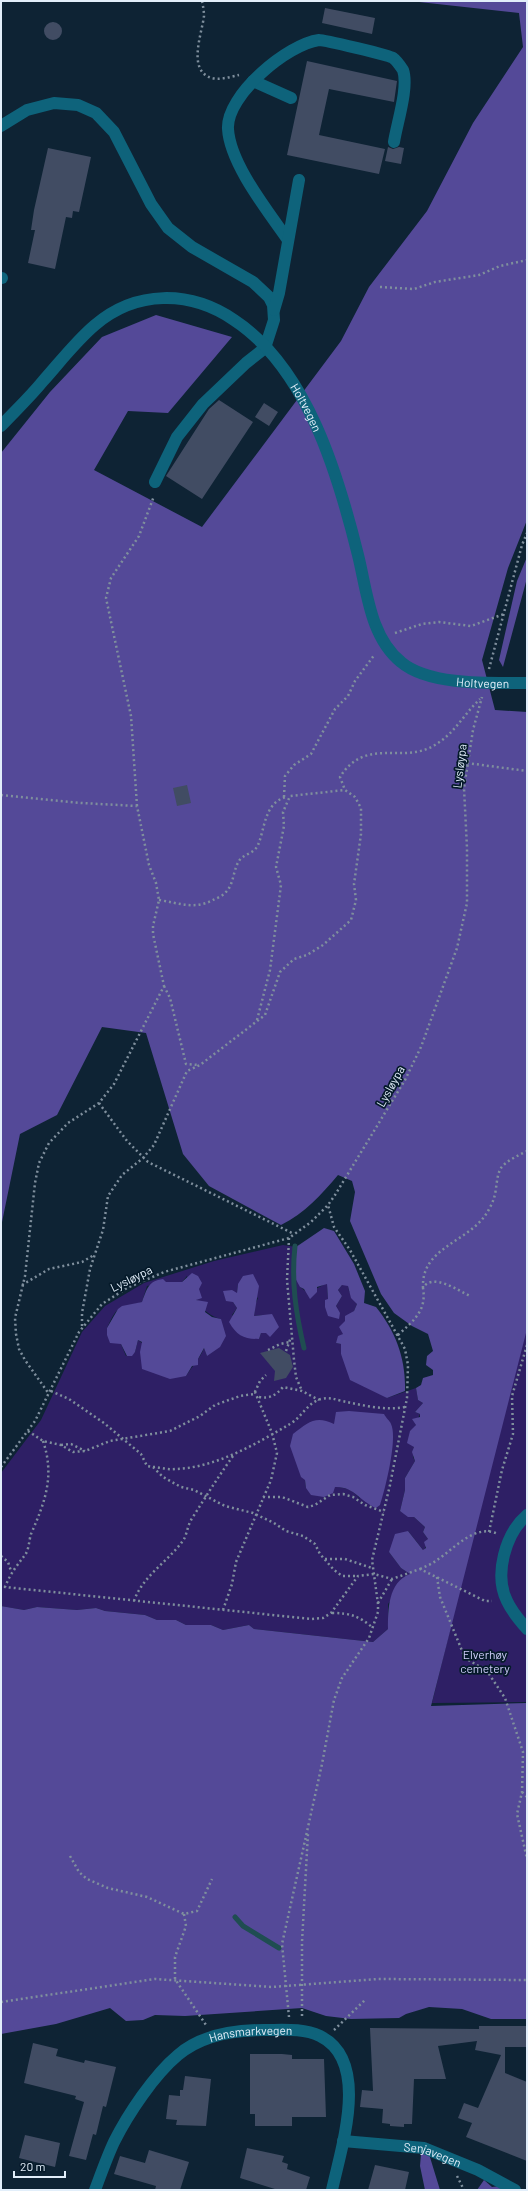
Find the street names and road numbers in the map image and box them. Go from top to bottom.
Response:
street label: Holtvegen [288,380,325,434]
street label: Holtvegen [456,674,509,690]
street label: Lysløypa [449,743,469,789]
street label: Lysløypa [373,1063,407,1109]
street label: Lysløypa [108,1262,154,1294]
street label: Hansmarkvegen [207,2023,293,2044]
street label: Senjavegen [403,2139,463,2169]

